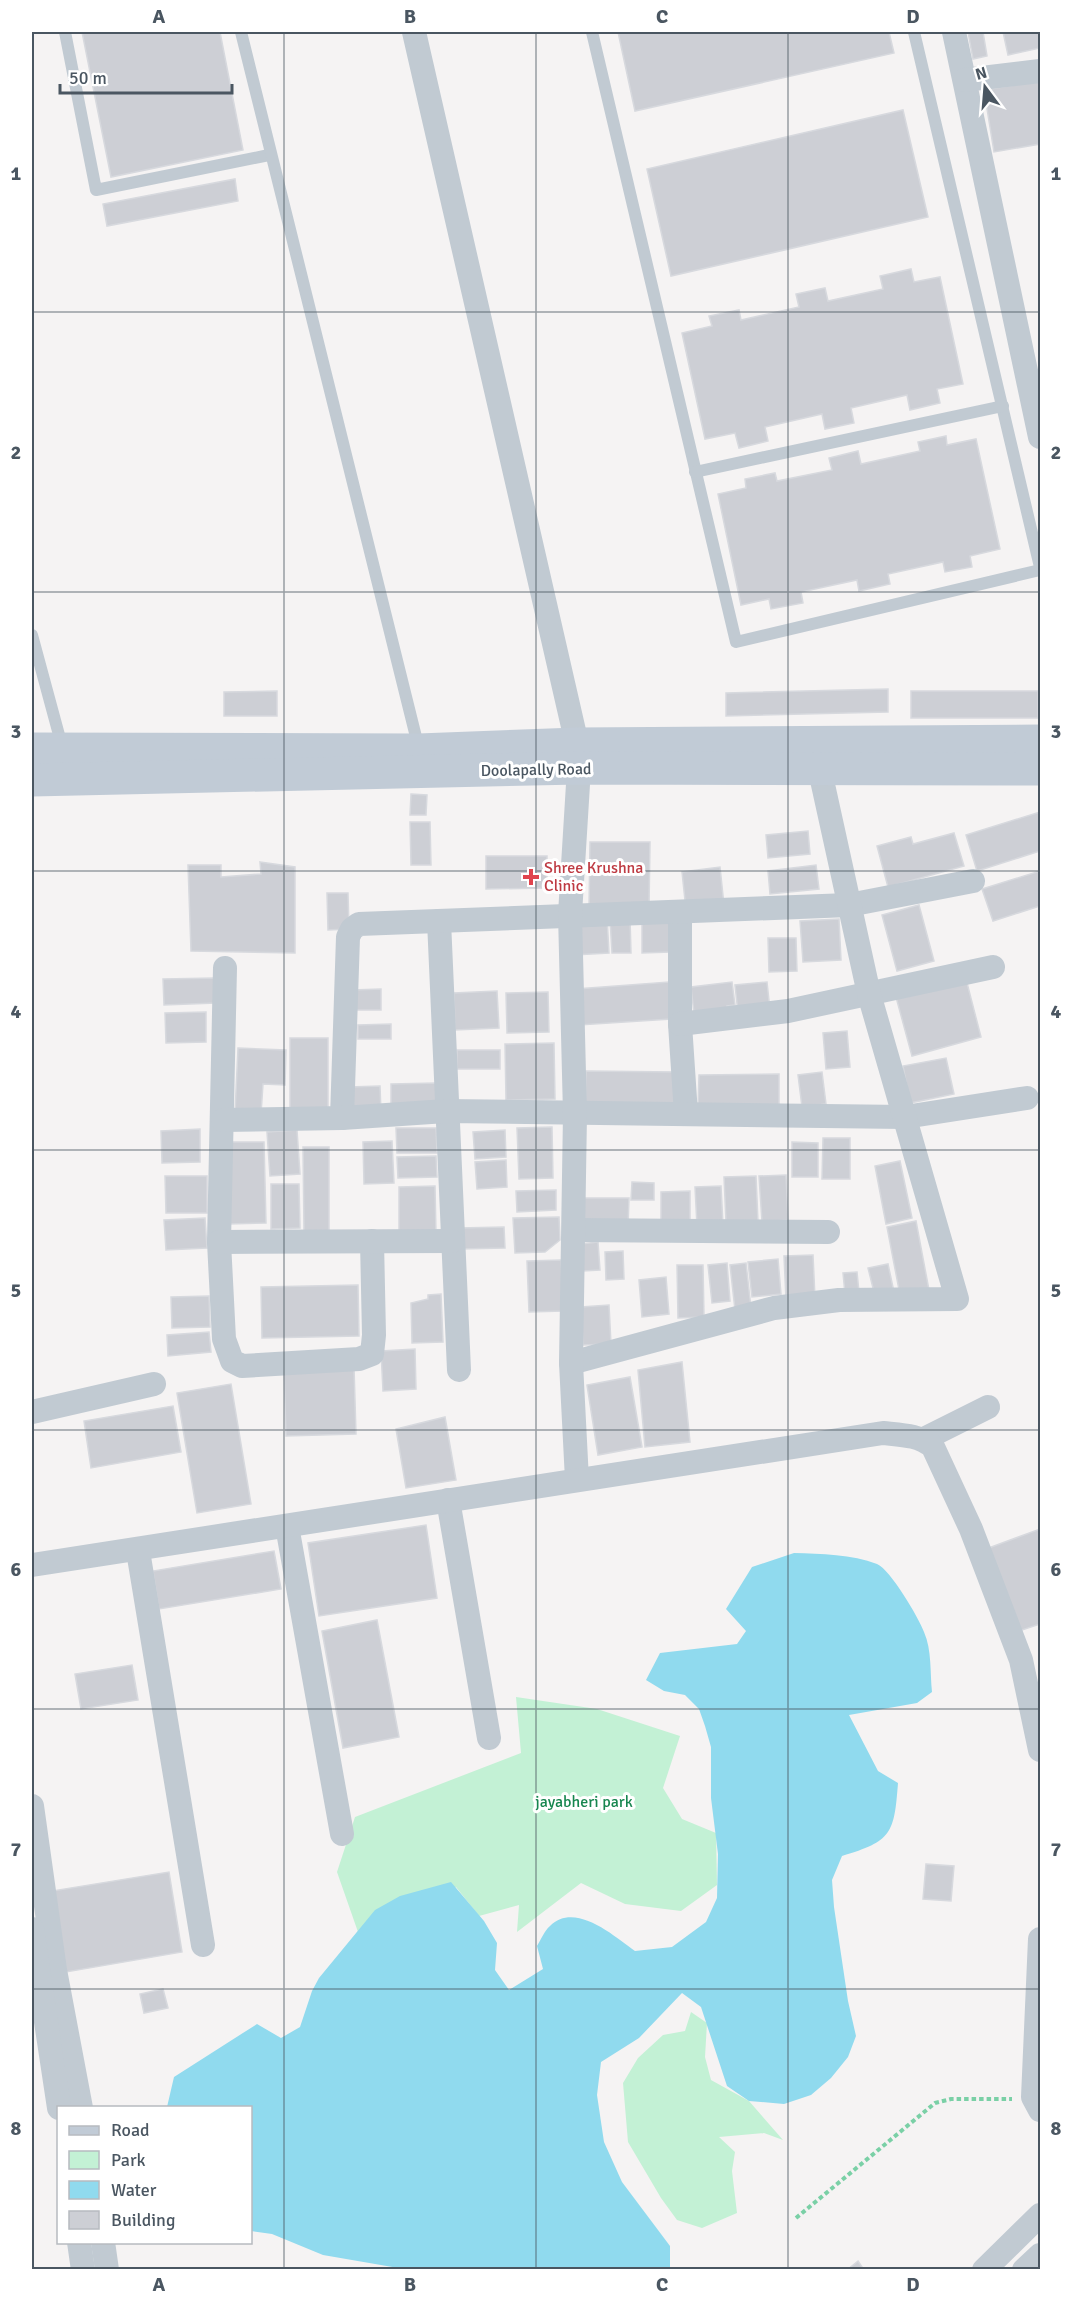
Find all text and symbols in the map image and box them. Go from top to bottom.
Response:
text: A [153,4,166,29]
text: B [404,4,416,29]
text: C [656,4,668,29]
text: D [906,4,920,29]
scale bar [60,57,232,95]
north arrow [955,57,1015,117]
text: N [973,62,989,85]
text: 50 m [69,67,107,89]
text: 1 [11,161,22,186]
text: 1 [1051,161,1062,186]
text: 2 [11,440,21,465]
text: 2 [1051,440,1061,465]
text: 3 [11,719,21,744]
text: 3 [1051,719,1061,744]
street label: Doolapally Road [480,759,592,781]
place label: Shree Krushna Clinic [544,858,643,896]
marker: Shree Krushna Clinic [522,868,540,886]
text: 4 [11,999,22,1024]
text: 4 [1051,999,1062,1024]
text: 5 [11,1278,21,1303]
text: 5 [1051,1278,1061,1303]
text: 6 [11,1557,22,1582]
text: 6 [1051,1557,1062,1582]
park label: jayabheri park [535,1792,633,1812]
text: 7 [11,1837,22,1862]
text: 7 [1051,1837,1062,1862]
legend [57,2106,252,2244]
text: 8 [11,2116,22,2141]
text: 8 [1051,2116,1062,2141]
text: Road [111,2119,150,2141]
text: Park [111,2149,146,2171]
text: Water [111,2179,157,2201]
text: Building [111,2209,175,2231]
text: A [153,2272,166,2297]
text: B [404,2272,416,2297]
text: C [656,2272,668,2297]
text: D [906,2272,920,2297]

